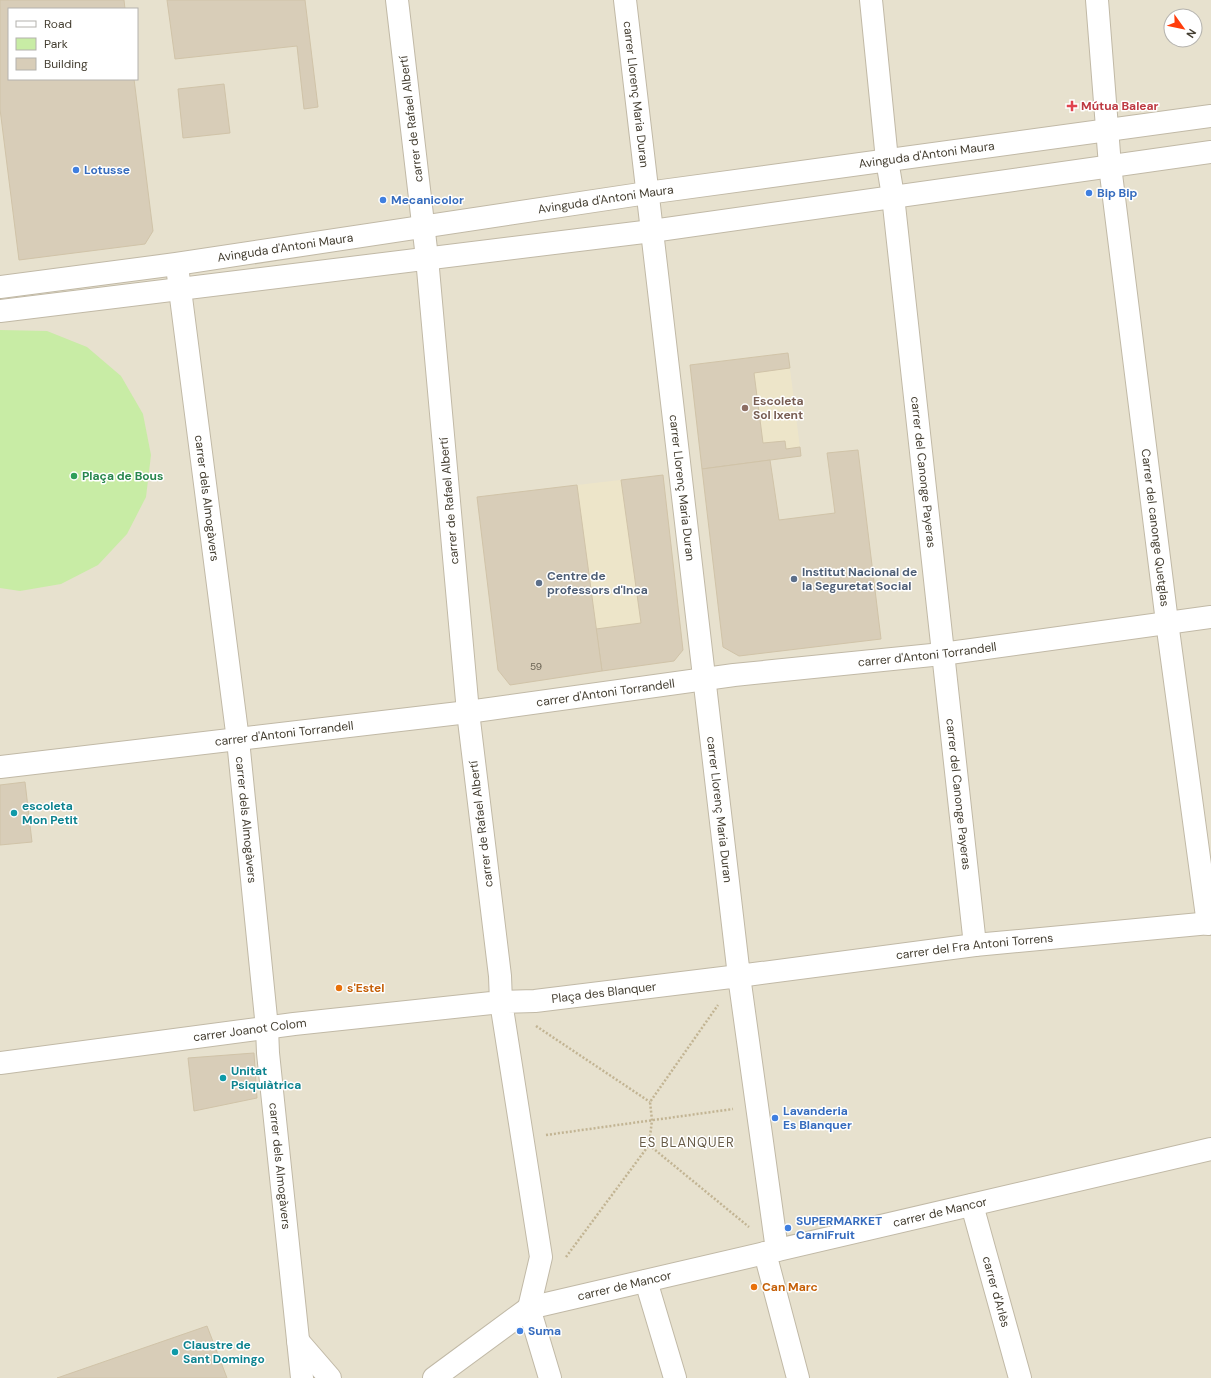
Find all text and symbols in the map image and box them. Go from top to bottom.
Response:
legend [8,8,138,80]
north arrow [1163,8,1203,48]
text: Road [44,16,72,32]
street label: carrer Llorenç Maria Duran [620,20,653,169]
text: N [1183,26,1199,41]
text: Park [44,36,68,52]
street label: carrer de Rafael Albertí [395,55,427,183]
text: Building [44,56,88,72]
place label: Mútua Balear [1081,98,1159,114]
marker: Mútua Balear [1066,100,1078,112]
street label: Avinguda d'Antoni Maura [858,138,996,172]
place label: Lotusse [84,162,130,178]
marker: Lotusse [71,165,81,175]
street label: Avinguda d'Antoni Maura [537,181,675,217]
place label: Bip Bip [1097,185,1138,201]
marker: Bip Bip [1084,188,1094,198]
place label: Mecanicolor [391,192,464,208]
marker: Mecanicolor [378,195,388,205]
street label: Avinguda d'Antoni Maura [216,229,354,266]
place label: Escoleta Sol Ixent [753,393,804,423]
street label: carrer del Canonge Payeras [907,395,939,549]
marker: Escoleta Sol Ixent [740,403,750,413]
street label: carrer Llorenç Maria Duran [665,414,698,562]
street label: carrer dels Almogàvers [191,434,223,562]
street label: carrer de Rafael Albertí [435,437,463,565]
street label: Carrer del canonge Quetglas [1137,448,1173,607]
place label: Plaça de Bous [82,468,163,484]
marker: Plaça de Bous [69,471,79,481]
place label: Institut Nacional de la Seguretat Social [802,564,917,594]
place label: Centre de professors d'Inca [547,568,648,598]
marker: Institut Nacional de la Seguretat Social [789,574,799,584]
marker: Centre de professors d'Inca [534,578,544,588]
street label: carrer d'Antoni Torrandell [857,639,998,670]
house number: 59 [530,660,542,673]
street label: carrer d'Antoni Torrandell [535,675,676,710]
street label: carrer d'Antoni Torrandell [214,718,354,750]
street label: carrer del Canonge Payeras [942,718,975,871]
street label: carrer Llorenç Maria Duran [703,735,736,884]
street label: carrer dels Almogàvers [232,756,260,884]
street label: carrer de Rafael Albertí [465,760,497,888]
place label: escoleta Mon Petit [22,798,78,828]
marker: escoleta Mon Petit [9,808,19,818]
street label: carrer del Fra Antoni Torrens [895,930,1054,963]
street label: Plaça des Blanquer [551,978,658,1007]
place label: s'Estel [347,980,384,996]
marker: s'Estel [334,983,344,993]
street label: carrer Joanot Colom [192,1015,307,1045]
place label: Unitat Psiquiàtrica [231,1063,301,1093]
marker: Unitat Psiquiàtrica [218,1073,228,1083]
street label: carrer dels Almogàvers [265,1102,294,1230]
place label: Lavanderia Es Blanquer [783,1103,852,1133]
marker: Lavanderia Es Blanquer [770,1113,780,1123]
district label: ES BLANQUER [639,1134,735,1151]
street label: carrer de Mancor [891,1193,989,1231]
place label: SUPERMARKET CarniFruit [796,1213,882,1243]
marker: SUPERMARKET CarniFruit [783,1223,793,1233]
street label: carrer d'Arlès [979,1254,1014,1329]
street label: carrer de Mancor [576,1267,674,1304]
place label: Can Marc [762,1279,818,1295]
marker: Can Marc [749,1282,759,1292]
place label: Suma [528,1323,561,1339]
marker: Suma [515,1326,525,1336]
place label: Claustre de Sant Domingo [183,1337,265,1367]
marker: Claustre de Sant Domingo [170,1347,180,1357]

